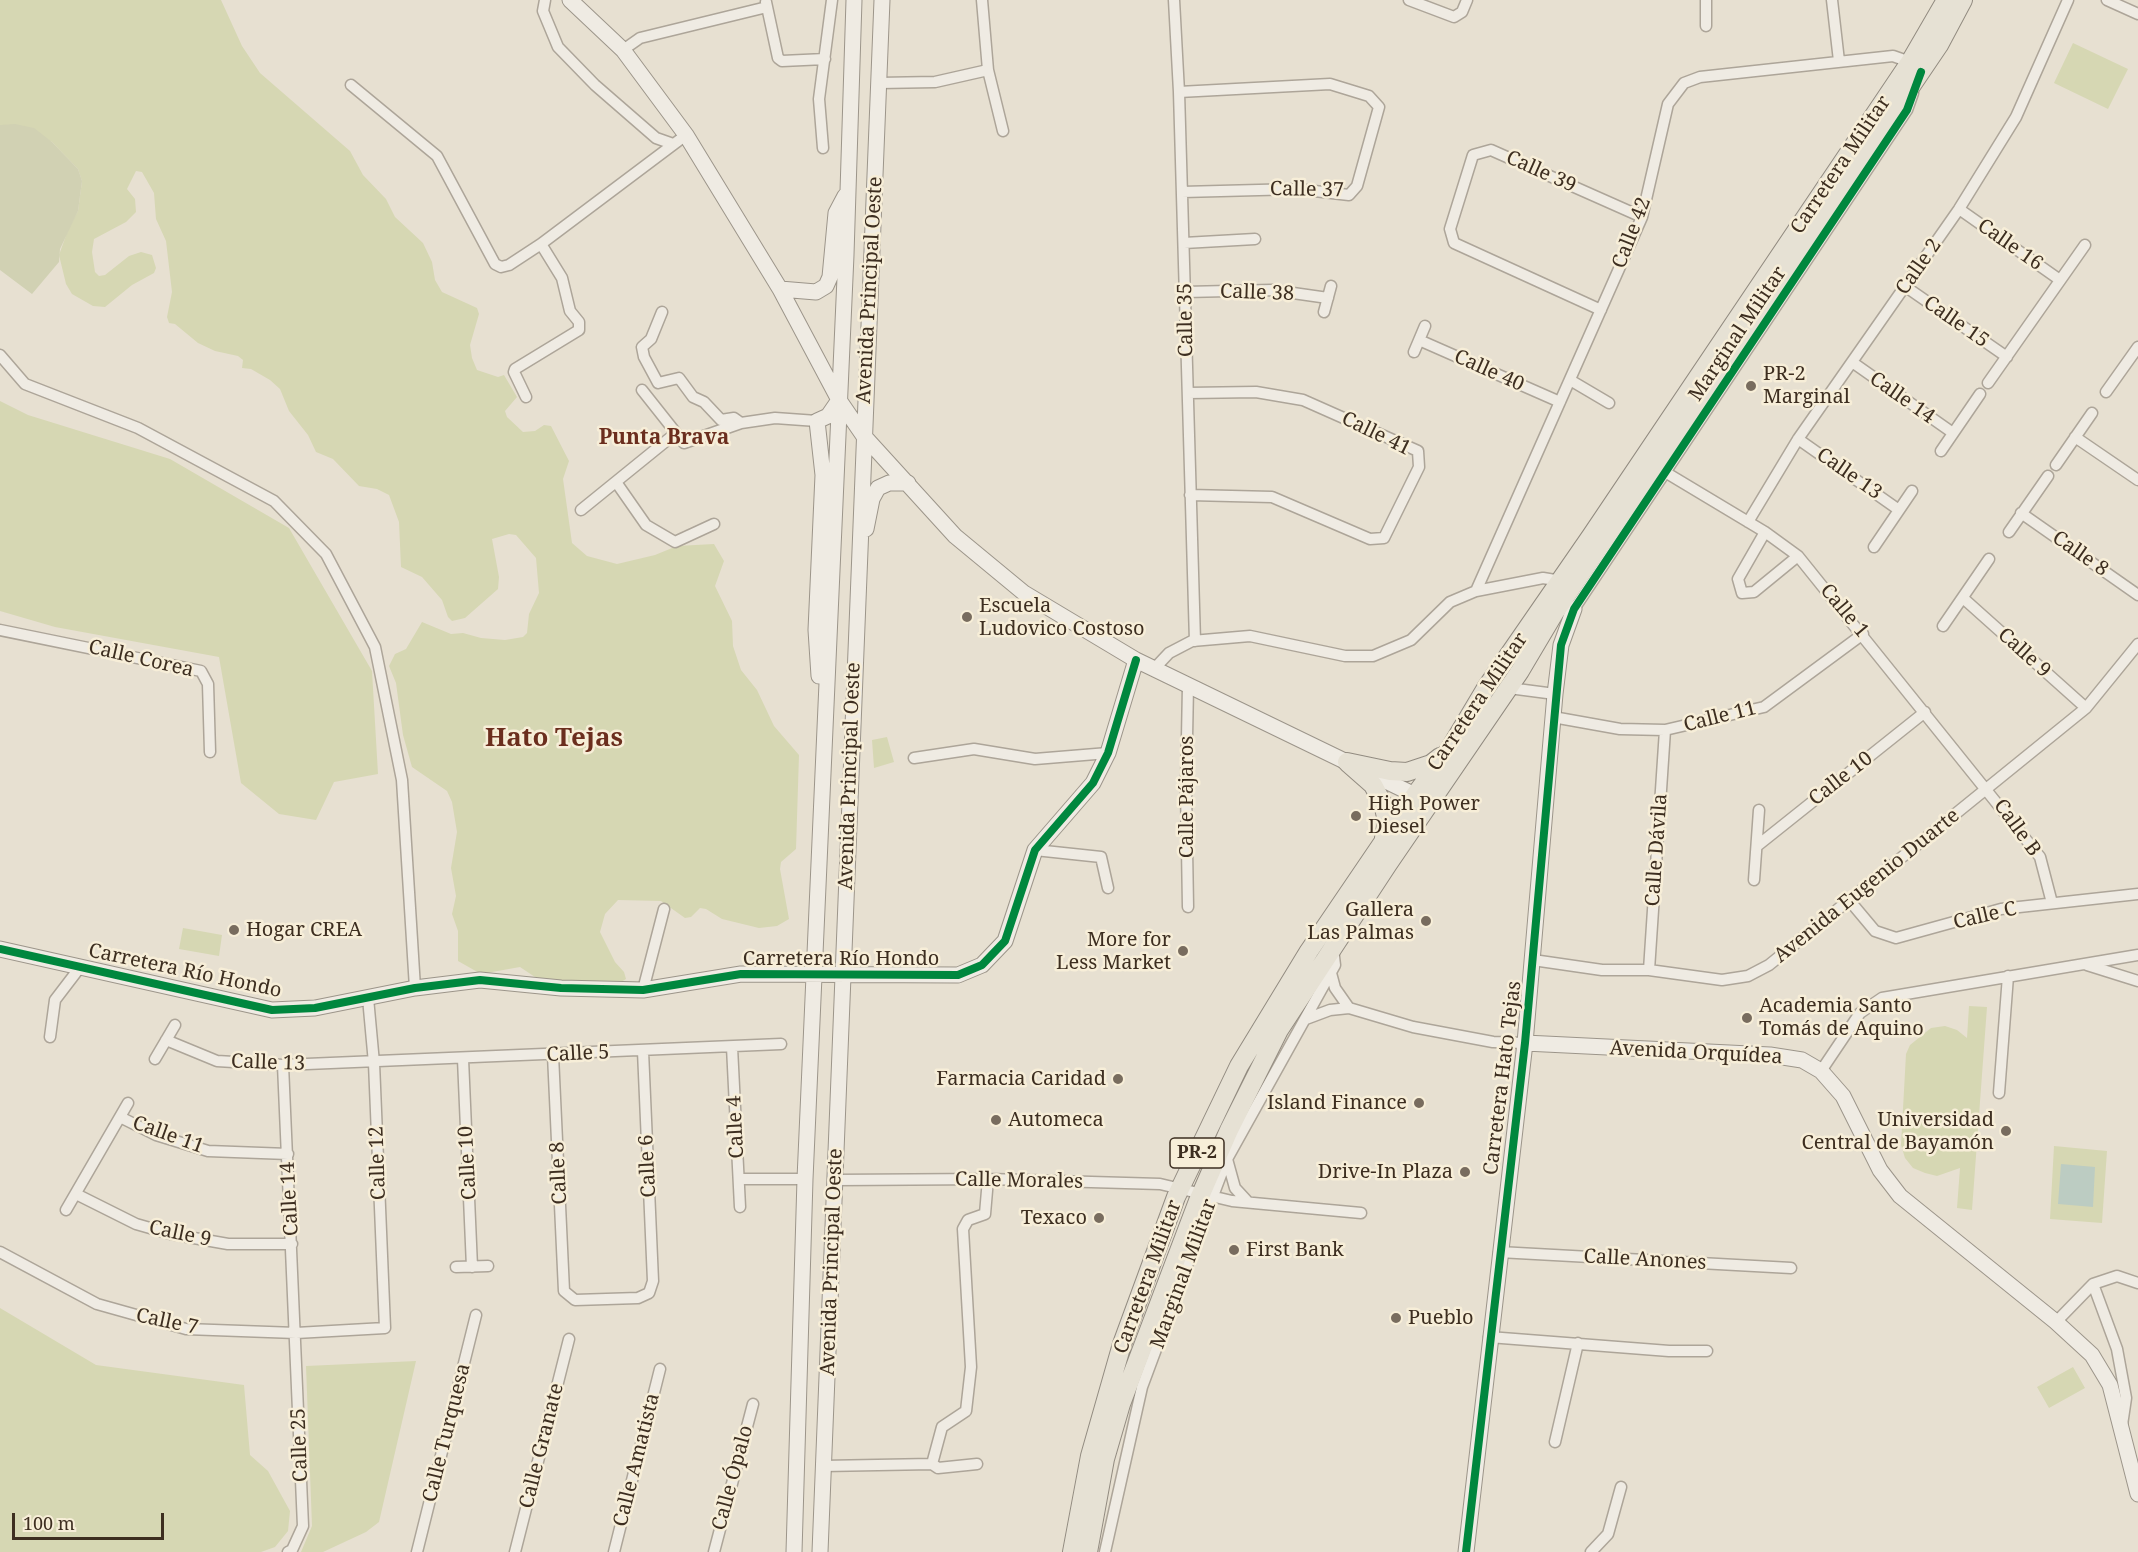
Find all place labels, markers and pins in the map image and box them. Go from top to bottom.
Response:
place label: PR-2 Marginal [1763,362,1850,409]
marker: PR-2 Marginal [1744,379,1758,393]
place label: Escuela Ludovico Costoso [979,594,1145,641]
marker: Escuela Ludovico Costoso [960,610,974,624]
place label: High Power Diesel [1368,792,1480,839]
marker: High Power Diesel [1349,809,1363,823]
place label: Gallera Las Palmas [1307,898,1414,945]
marker: Gallera Las Palmas [1419,914,1433,928]
place label: Hogar CREA [246,918,362,942]
marker: Hogar CREA [227,923,241,937]
place label: More for Less Market [1056,928,1171,975]
marker: More for Less Market [1176,944,1190,958]
place label: Academia Santo Tomás de Aquino [1759,994,1924,1041]
marker: Academia Santo Tomás de Aquino [1740,1011,1754,1025]
place label: Farmacia Caridad [936,1067,1106,1091]
marker: Farmacia Caridad [1111,1072,1125,1086]
place label: Island Finance [1267,1091,1407,1115]
marker: Island Finance [1412,1096,1426,1110]
place label: Automeca [1008,1108,1104,1132]
place label: Universidad Central de Bayamón [1801,1108,1994,1155]
marker: Automeca [989,1113,1003,1127]
marker: Universidad Central de Bayamón [1999,1124,2013,1138]
place label: Drive-In Plaza [1318,1160,1453,1184]
marker: Drive-In Plaza [1458,1165,1472,1179]
place label: Texaco [1021,1206,1087,1230]
marker: Texaco [1092,1211,1106,1225]
place label: First Bank [1246,1238,1344,1262]
marker: First Bank [1227,1243,1241,1257]
place label: Pueblo [1408,1306,1473,1330]
marker: Pueblo [1389,1311,1403,1325]

